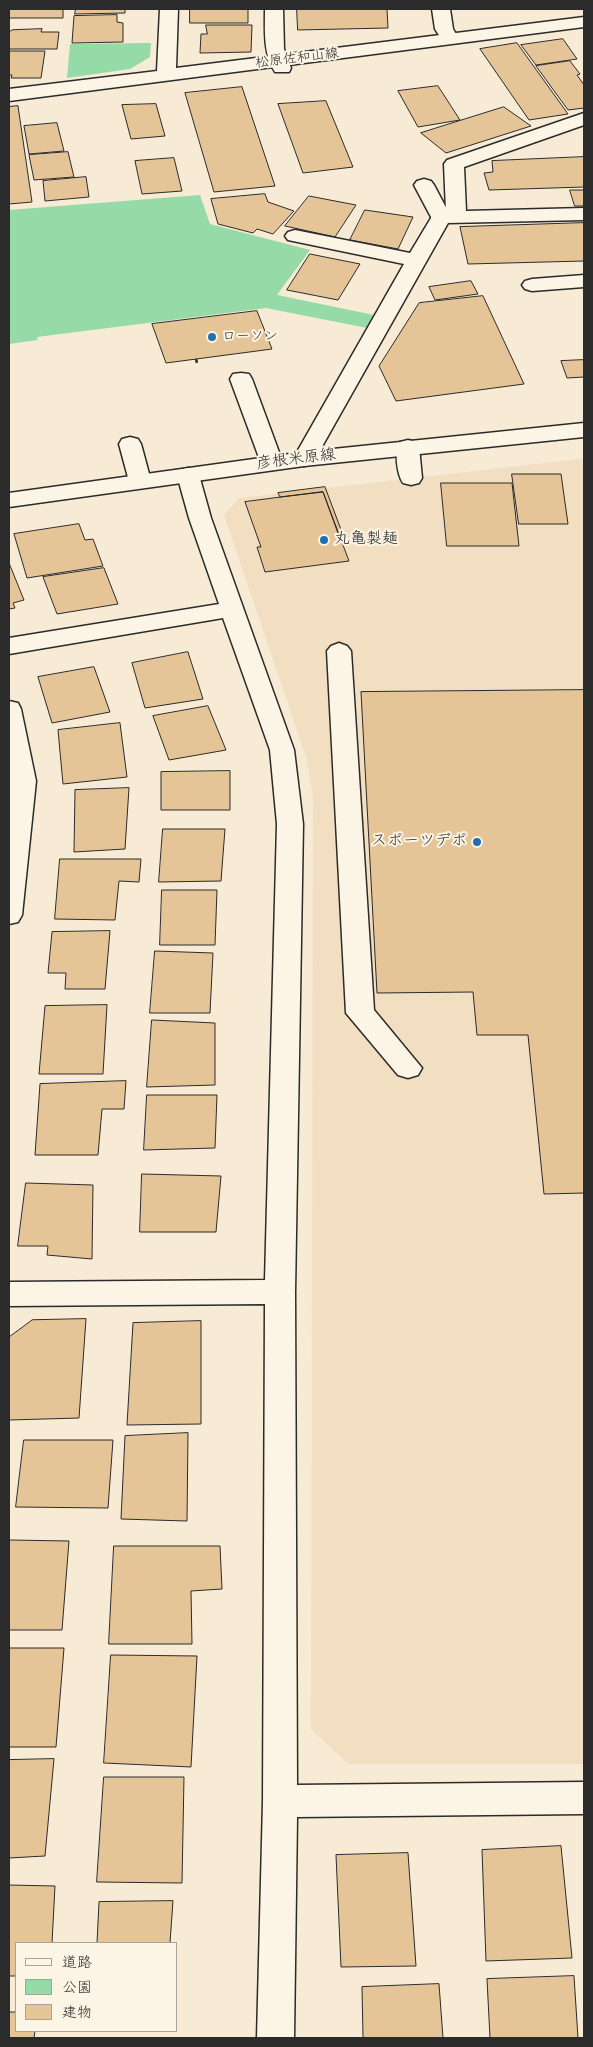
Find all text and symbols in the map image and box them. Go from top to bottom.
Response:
street label: 松原佐和山線 [254,46,340,72]
place label: ローソン [222,329,278,345]
marker: ローソン [206,331,218,343]
street label: 彦根米原線 [255,446,337,474]
place label: 丸亀製麺 [334,530,398,550]
marker: 丸亀製麺 [318,534,330,546]
place label: スポーツデポ [371,832,467,852]
marker: スポーツデポ [471,836,483,848]
legend [15,1942,178,2032]
text: 道路 [62,1953,92,1973]
text: 公園 [62,1978,92,1998]
text: 建物 [62,2003,92,2023]

